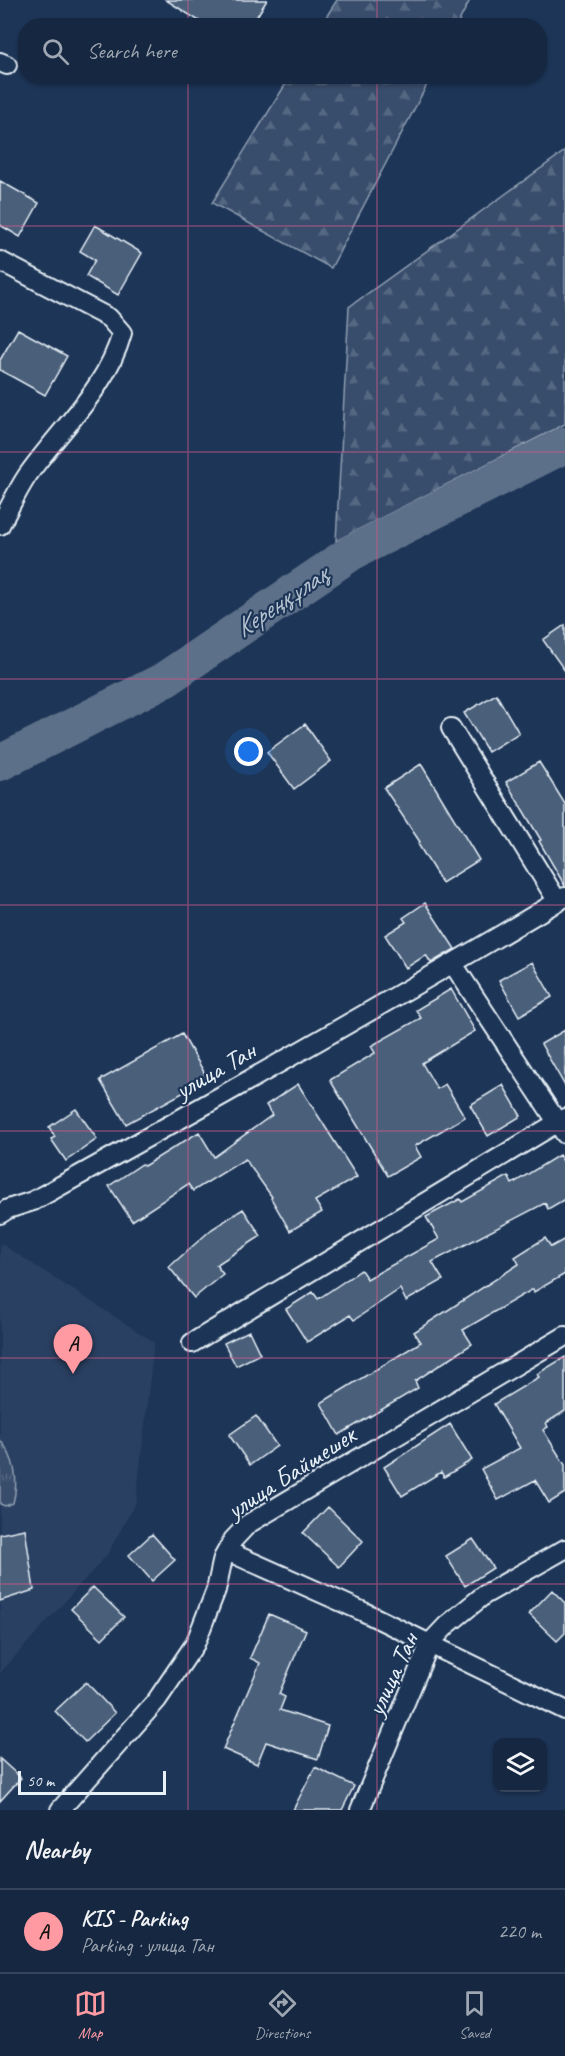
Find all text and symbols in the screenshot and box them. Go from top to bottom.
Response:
search box [18,18,547,84]
icon: search [39,35,72,68]
text: Search here [87,37,177,65]
water label: Кереңқұлақ [228,555,337,645]
your location [234,737,263,766]
street label: улица Тан [167,1033,264,1108]
pin: A [54,1324,92,1374]
street label: улица Байшешек [219,1418,363,1527]
street label: улица Тан [358,1625,427,1723]
map controls [493,1738,547,1792]
button: layers [493,1738,547,1792]
scale bar [18,1768,166,1796]
text: 50 m [27,1771,54,1791]
text: Nearby [24,1833,89,1866]
text: KIS - Parking [81,1905,188,1933]
text: A [38,1919,49,1944]
text: 220 m [498,1919,541,1944]
text: Parking · улица Тан [81,1933,214,1958]
tab: Map [74,1987,107,2043]
tab: Directions [255,1987,310,2043]
tab: Saved [458,1987,491,2043]

